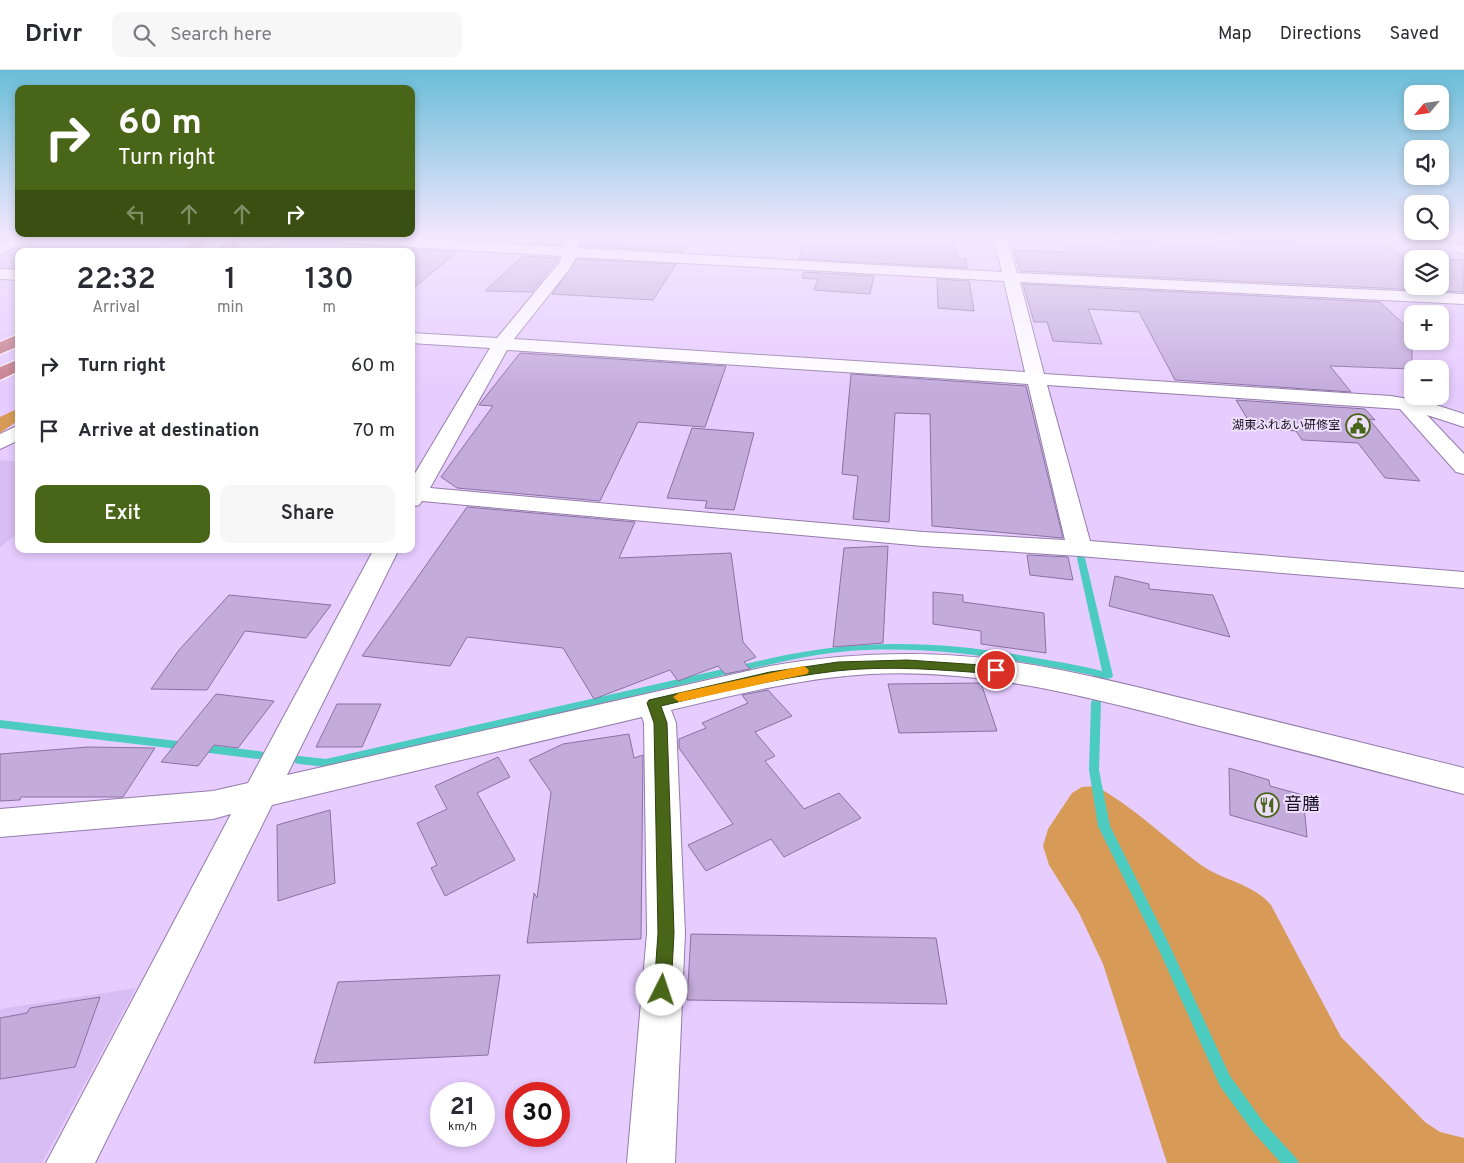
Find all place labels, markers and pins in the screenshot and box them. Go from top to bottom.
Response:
public building icon: 湖東ふれあい研修室 [1345,413,1371,439]
place label: 湖東ふれあい研修室 [1232,418,1340,434]
pin [975,649,1017,691]
restaurant icon: 音膳 [1254,792,1280,818]
place label: 音膳 [1284,794,1320,817]

